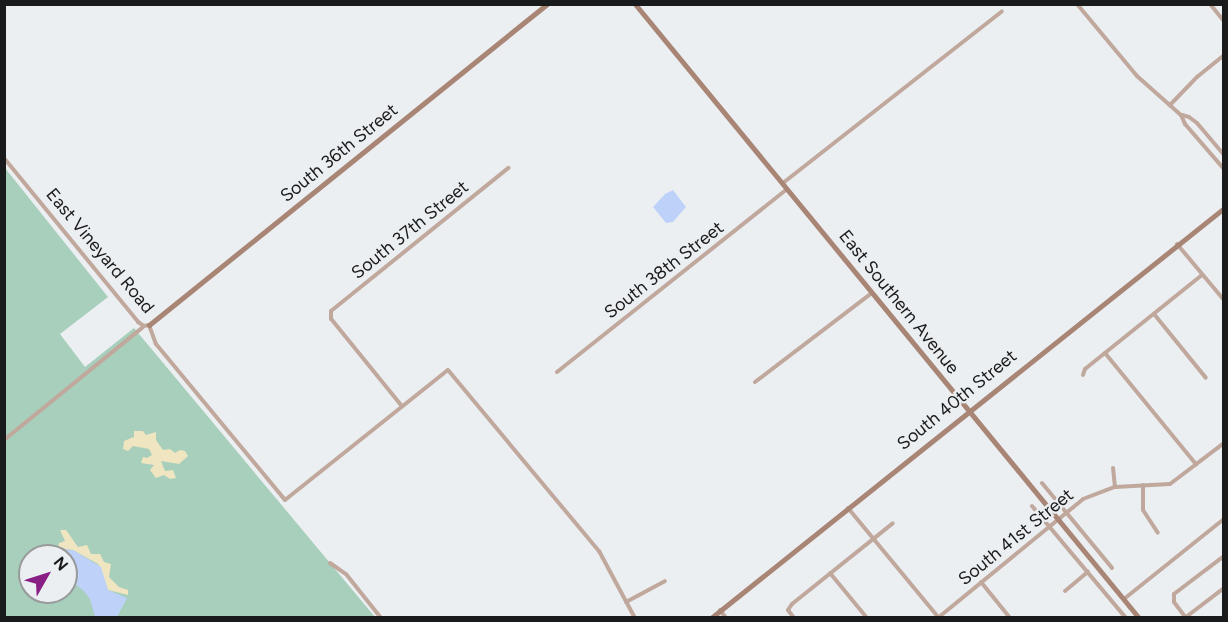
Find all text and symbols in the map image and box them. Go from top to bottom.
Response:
street label: South 36th Street [276,99,402,207]
street label: South 37th Street [347,176,473,284]
street label: East Vineyard Road [41,184,159,318]
street label: South 38th Street [600,217,728,323]
street label: East Southern Avenue [834,226,964,378]
street label: South 40th Street [893,345,1021,455]
street label: South 41st Street [954,484,1078,590]
north arrow [18,544,78,604]
text: N [50,553,72,574]

